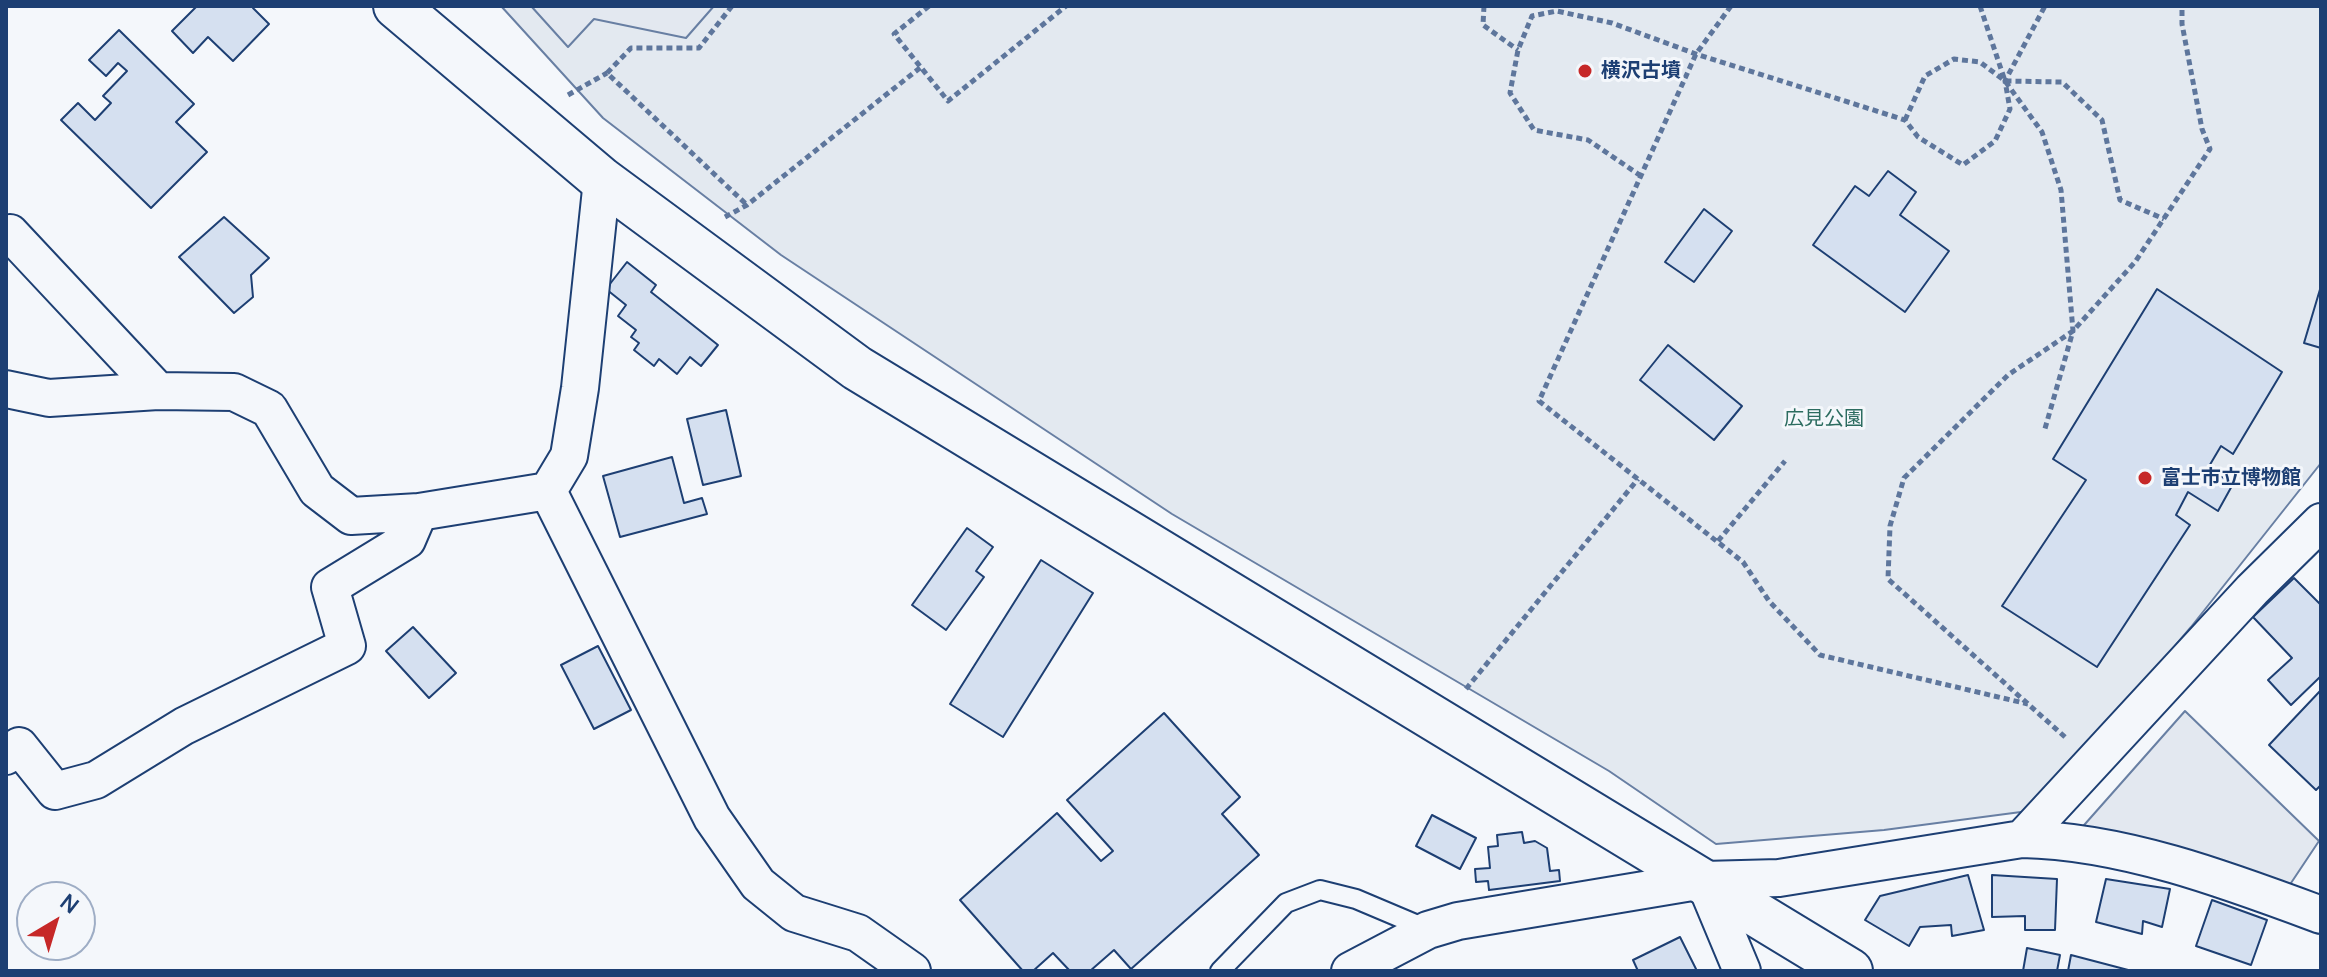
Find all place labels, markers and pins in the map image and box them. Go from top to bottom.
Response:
place label: 横沢古墳 [1601,59,1681,83]
marker: 横沢古墳 [1576,62,1594,80]
place label: 富士市立博物館 [2161,466,2301,490]
marker: 富士市立博物館 [2136,469,2154,487]

